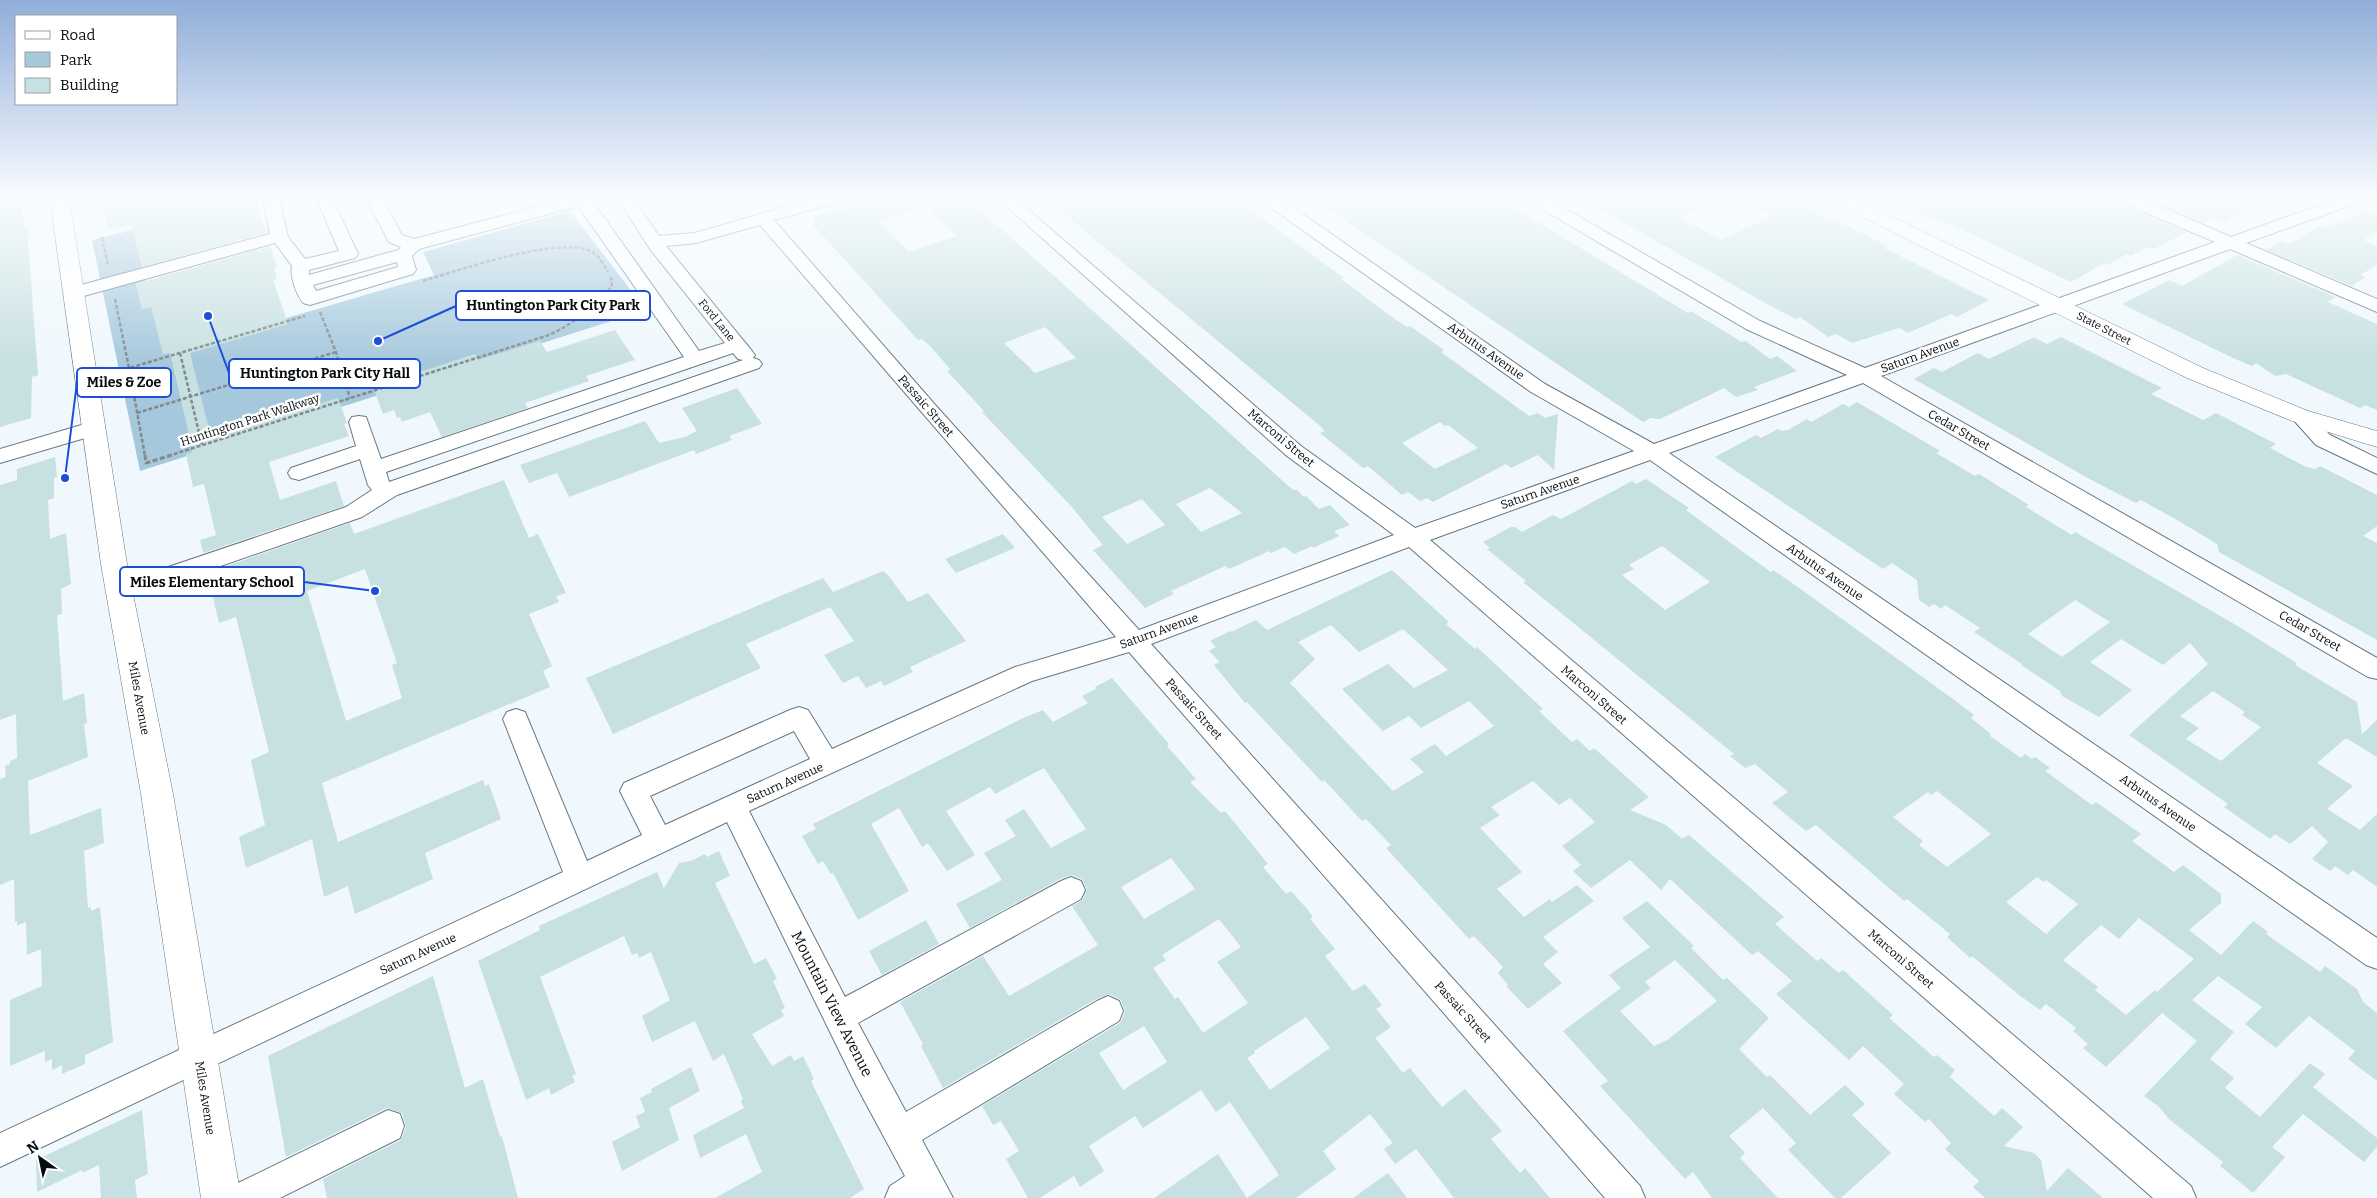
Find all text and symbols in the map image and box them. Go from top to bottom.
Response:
legend [15,15,178,105]
text: Road [60,26,95,44]
text: Park [60,51,92,69]
text: Building [60,76,119,94]
callout: Huntington Park City Park [456,291,650,320]
text: Huntington Park City Park [466,297,641,314]
street label: Ford Lane [696,297,737,344]
street label: State Street [2074,309,2133,348]
street label: Arbutus Avenue [1445,319,1527,383]
street label: Saturn Avenue [1879,334,1961,376]
callout: Huntington Park City Hall [229,359,420,388]
text: Huntington Park City Hall [240,365,411,382]
callout: Miles & Zoe [77,368,171,397]
street label: Passaic Street [895,372,957,440]
text: Miles & Zoe [87,374,162,391]
street label: Huntington Park Walkway [179,391,322,449]
street label: Marconi Street [1245,406,1318,470]
street label: Cedar Street [1926,407,1993,454]
street label: Saturn Avenue [1499,472,1581,512]
street label: Arbutus Avenue [1784,540,1866,604]
callout: Miles Elementary School [120,567,304,596]
text: Miles Elementary School [130,574,295,591]
street label: Cedar Street [2277,608,2344,655]
street label: Saturn Avenue [1118,610,1200,652]
street label: Miles Avenue [126,660,152,736]
street label: Marconi Street [1558,663,1630,728]
street label: Passaic Street [1163,676,1226,743]
street label: Saturn Avenue [744,760,826,806]
street label: Arbutus Avenue [2117,771,2199,835]
street label: Marconi Street [1865,927,1937,992]
street label: Mountain View Avenue [787,928,877,1080]
street label: Saturn Avenue [378,930,458,978]
street label: Passaic Street [1432,979,1495,1046]
street label: Miles Avenue [192,1060,218,1136]
north arrow [15,1133,65,1183]
text: N [24,1137,43,1158]

